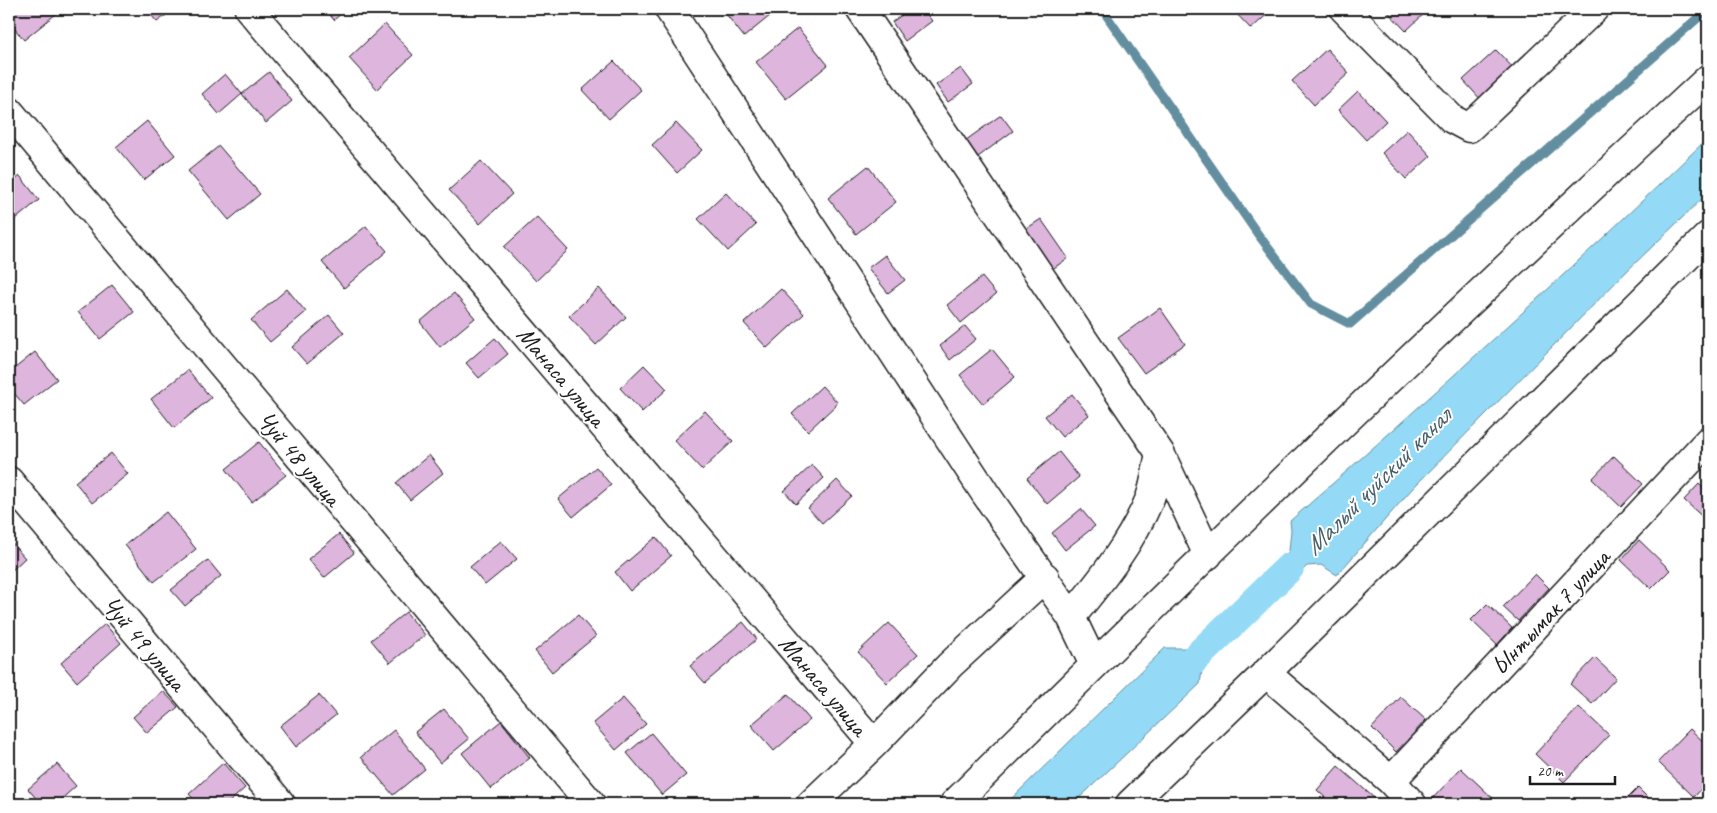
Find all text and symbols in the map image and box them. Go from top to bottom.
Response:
street label: Манаса улица [510,319,615,436]
water label: Малый чуйский канал [1297,398,1461,562]
street label: Чуй 48 улица [250,405,350,515]
street label: Ынтымак 7 улица [1485,540,1619,681]
street label: Чуй 49 улица [95,590,195,700]
street label: Манаса улица [772,628,877,745]
scale bar [1530,753,1614,785]
text: 20 m [1537,762,1564,781]

